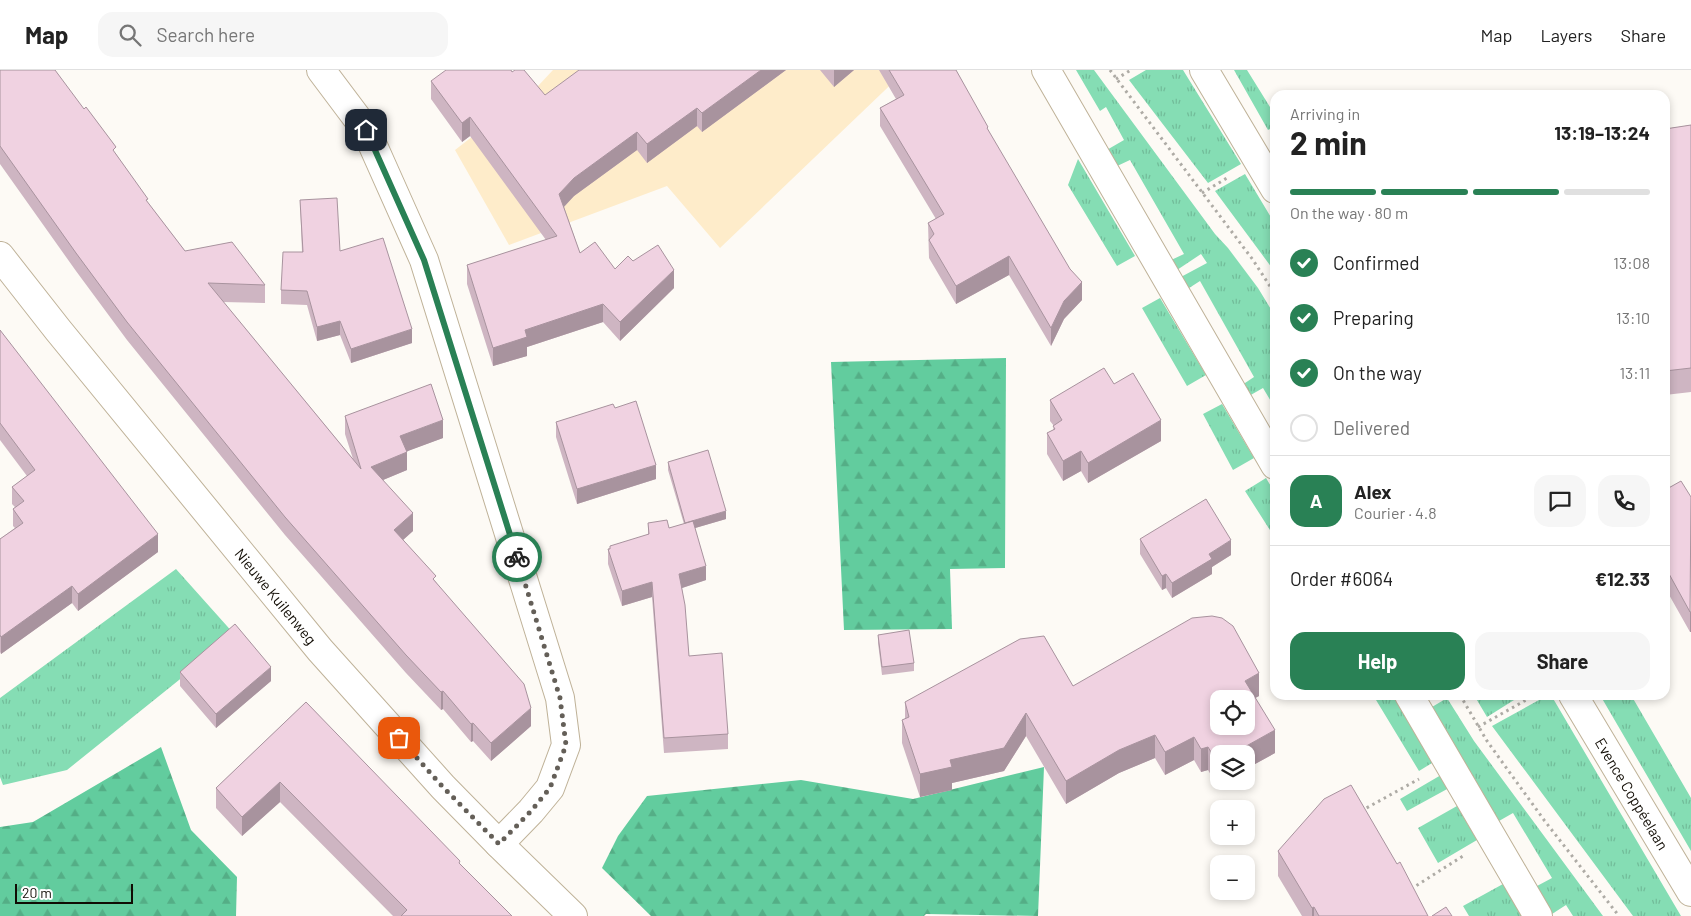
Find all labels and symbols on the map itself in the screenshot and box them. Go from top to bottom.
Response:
pin [345,109,387,151]
courier [492,532,542,582]
street label: Nieuwe Kuilenweg [231,545,320,648]
pin [378,717,420,759]
street label: Evence Coppéelaan [1592,734,1673,853]
scale bar [15,881,132,904]

